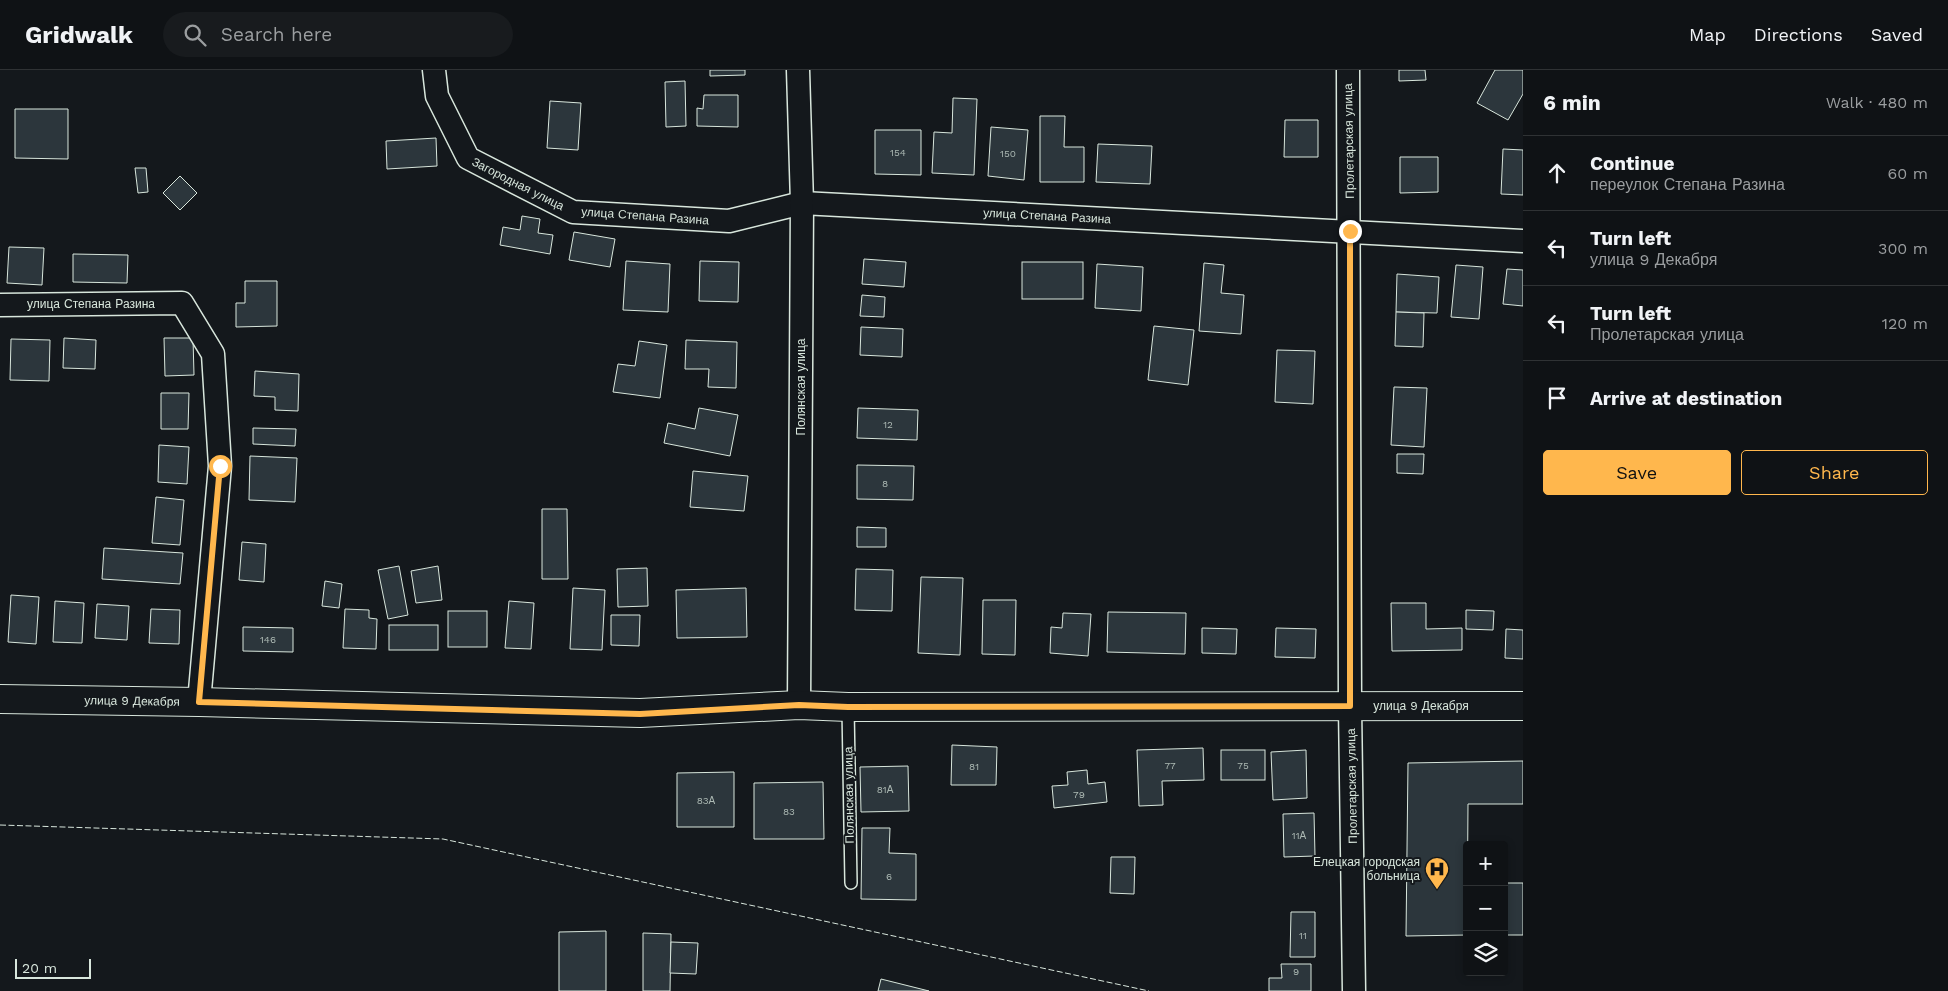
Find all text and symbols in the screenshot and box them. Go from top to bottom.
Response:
search box [163,12,513,57]
text: Gridwalk [25,21,133,49]
icon: search [181,21,209,49]
text: Search here [221,23,332,46]
text: Map [1689,24,1726,45]
text: Directions [1754,24,1843,45]
text: Saved [1871,24,1923,45]
street label: Пролетарская улица [1341,83,1357,199]
text: 6 min [1543,90,1601,115]
text: Walk · 480 m [1826,93,1928,112]
house number: 154 [890,147,906,158]
house number: 150 [1000,148,1016,159]
text: Continue [1590,152,1674,175]
street label: Загородная улица [470,155,567,213]
icon: ahead [1543,159,1571,187]
text: 60 m [1888,164,1928,183]
text: переулок Степана Разина [1590,175,1785,194]
street label: улица Степана Разина [581,205,710,227]
street label: улица Степана Разина [983,206,1112,226]
route end [1339,220,1362,243]
text: Turn left [1590,227,1671,250]
icon: left [1543,234,1571,262]
text: 300 m [1878,239,1928,258]
text: улица 9 Декабря [1590,250,1717,269]
street label: улица Степана Разина [27,297,155,311]
text: Turn left [1590,302,1671,325]
icon: left [1543,309,1571,337]
text: 120 m [1882,314,1928,333]
text: Пролетарская улица [1590,325,1744,344]
street label: Полянская улица [794,338,808,435]
icon: arrive [1543,384,1571,412]
text: Arrive at destination [1590,387,1782,410]
house number: 12 [883,419,893,430]
button: Save [1543,450,1731,495]
button: Share [1741,450,1928,495]
route start [209,455,232,478]
house number: 8 [882,478,888,489]
house number: 146 [260,634,276,645]
street label: улица 9 Декабря [84,693,180,709]
street label: улица 9 Декабря [1373,699,1469,713]
street label: Пролетарская улица [1344,728,1360,844]
street label: Полянская улица [841,746,857,844]
house number: 77 [1164,760,1176,771]
house number: 75 [1237,760,1249,771]
house number: 81 [969,761,979,772]
house number: 81А [877,784,894,795]
house number: 79 [1073,789,1085,800]
house number: 83А [697,795,716,806]
house number: 83 [783,806,795,817]
house number: 11А [1292,830,1307,841]
map controls [1463,841,1508,976]
button: + [1463,841,1508,886]
place label: Елецкая городская больница [1313,855,1420,883]
hospital icon: Елецкая городская больница [1424,856,1450,890]
house number: 6 [886,871,892,882]
button: − [1463,886,1508,931]
house number: 11 [1299,930,1307,941]
button: layers [1463,931,1508,976]
scale bar [15,956,91,979]
text: 20 m [22,960,57,976]
house number: 9 [1293,966,1299,977]

